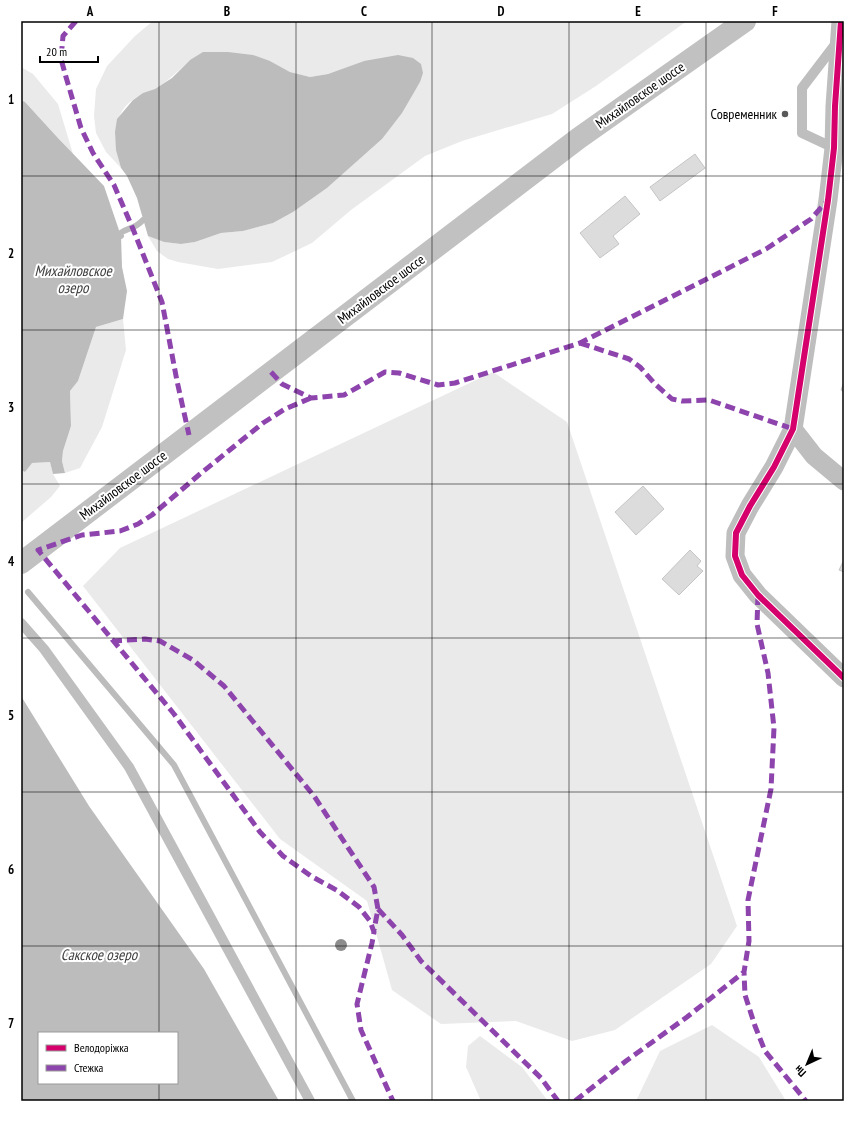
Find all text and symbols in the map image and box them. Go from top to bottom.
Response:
text: A [86,3,94,20]
text: B [224,3,230,20]
text: C [361,3,367,20]
text: D [498,3,505,20]
text: E [635,3,641,20]
text: F [772,3,778,20]
scale bar [40,38,98,64]
text: 20 m [46,44,67,59]
street label: Михайловское шоссе [592,57,688,132]
text: 1 [8,91,14,108]
place label: Современник [711,105,778,123]
marker: Современник [780,109,790,119]
text: 2 [8,245,14,262]
street label: Михайловское шоссе [334,250,428,328]
water label: Михайловское озеро [34,261,112,297]
text: 3 [8,399,14,416]
street label: Михайловское шоссе [76,446,170,524]
text: 4 [8,553,15,570]
text: 5 [8,707,14,724]
text: 6 [8,861,14,878]
water label: Сакское озеро [61,945,139,964]
text: 7 [8,1015,14,1032]
legend [38,1032,178,1084]
text: Велодоріжка [74,1040,129,1055]
north arrow [787,1044,827,1084]
text: Стежка [74,1060,104,1075]
text: Пн [791,1062,809,1080]

